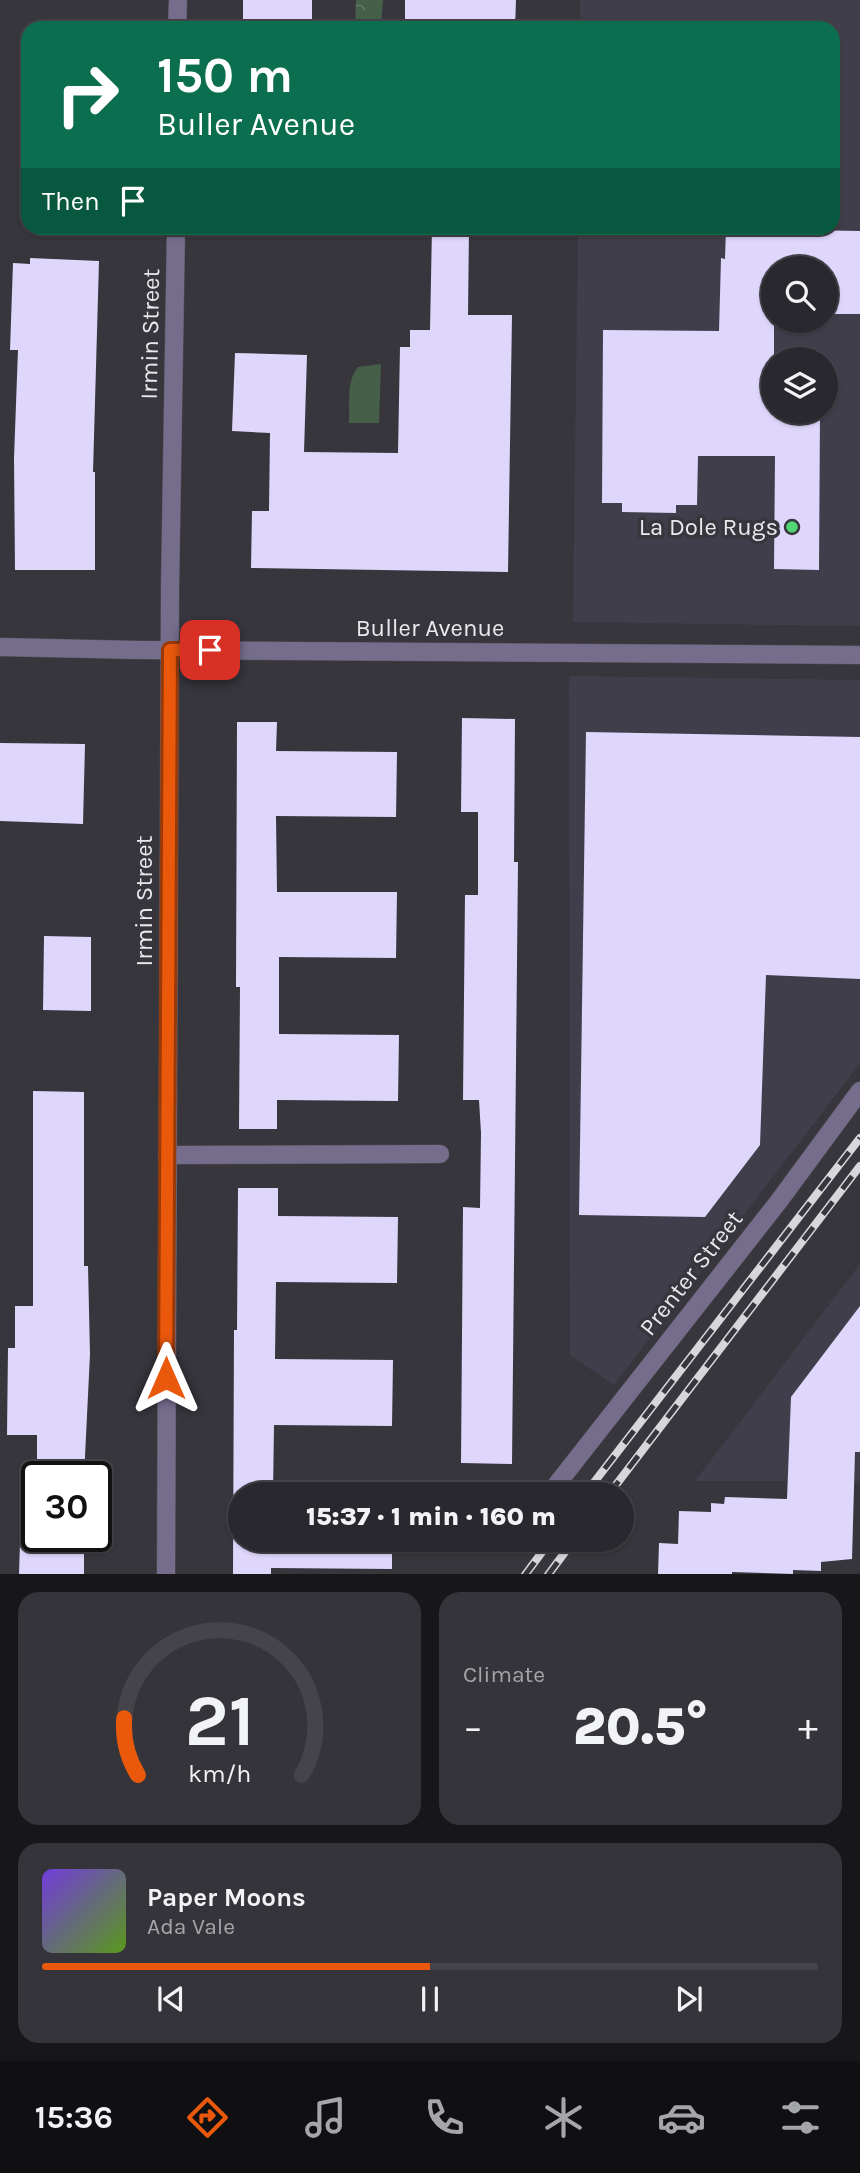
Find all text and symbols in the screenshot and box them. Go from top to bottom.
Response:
text: 150 m [157,47,293,104]
icon: right [42,49,133,140]
text: Buller Avenue [157,106,355,143]
icon: arrive [114,182,152,220]
text: Then [42,186,100,217]
map controls [761,256,838,424]
button: search [761,256,838,333]
street label: Irmin Street [135,268,165,400]
button: layers [761,347,838,424]
place label: La Dole Rugs [639,513,778,541]
marker: La Dole Rugs [784,519,800,535]
street label: Buller Avenue [356,614,504,642]
pin [180,620,240,680]
icon: arrive [191,631,229,669]
street label: Irmin Street [130,835,158,967]
street label: Prenter Street [634,1205,748,1341]
position arrow [129,1341,203,1415]
speed limit sign: 30 [21,1461,112,1552]
text: 15:37 · 1 min · 160 m [306,1501,556,1532]
text: Climate [463,1661,545,1688]
text: 21 [185,1678,255,1763]
text: 20.5° [573,1696,708,1757]
text: − [463,1705,483,1750]
text: + [798,1705,818,1750]
text: km/h [188,1758,251,1787]
text: Paper Moons [147,1882,306,1913]
text: Ada Vale [147,1913,235,1940]
icon: previous [152,1980,190,2018]
icon: pause [411,1980,449,2018]
icon: next [670,1980,708,2018]
icon: directions [183,2093,232,2142]
icon: music [301,2093,350,2142]
icon: phone [420,2093,469,2142]
icon: climate [539,2093,588,2142]
icon: car [657,2093,706,2142]
icon: filters [776,2093,825,2142]
text: 15:36 [35,2099,113,2136]

